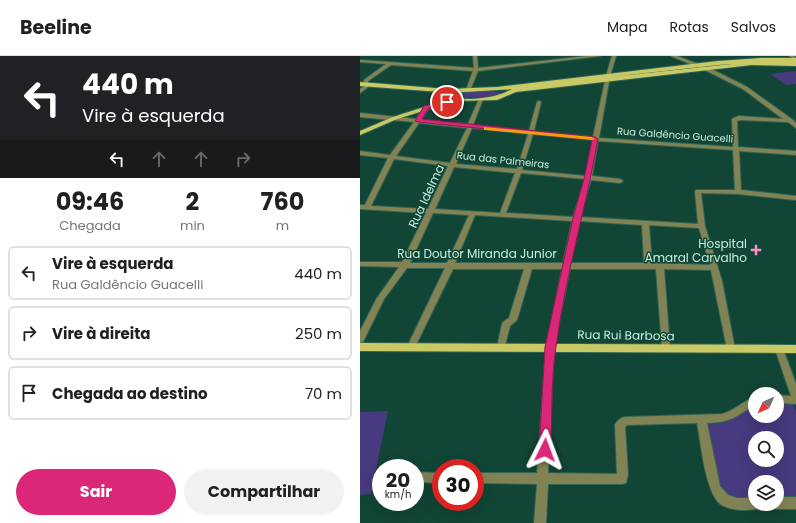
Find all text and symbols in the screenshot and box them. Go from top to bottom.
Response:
text: Beeline [20,14,92,41]
text: Mapa [607,17,647,37]
text: Rotas [669,17,709,37]
text: Salvos [731,17,776,37]
text: 440 m [82,65,174,104]
icon: left [16,72,68,124]
pin [430,85,464,119]
icon: arrive [436,91,458,113]
text: Vire à esquerda [82,103,225,128]
street label: Rua Galdêncio Guacelli [616,123,734,147]
icon: left [106,148,128,170]
icon: ahead [148,148,170,170]
icon: ahead [190,148,212,170]
icon: right [232,148,254,170]
street label: Rua das Palmeiras [456,148,550,172]
street label: Rua Idelma [404,161,448,231]
text: 09:46 [56,185,124,218]
text: 2 [186,185,199,218]
text: 760 [261,185,304,218]
text: Chegada [59,216,121,235]
text: min [180,216,205,235]
text: m [276,216,289,235]
place label: Hospital Amaral Carvalho [645,235,747,266]
marker: Hospital Amaral Carvalho [750,244,762,256]
street label: Rua Doutor Miranda Junior [397,245,557,262]
text: Vire à esquerda [52,253,174,274]
icon: left [18,262,40,284]
text: 440 m [294,263,342,284]
text: Rua Galdêncio Guacelli [52,275,203,294]
icon: right [18,322,40,344]
text: Vire à direita [52,323,151,344]
text: 250 m [295,323,342,344]
street label: Rua Rui Barbosa [577,326,675,344]
icon: arrive [18,382,40,404]
text: Chegada ao destino [52,383,208,404]
text: 70 m [305,383,342,404]
north arrow [748,387,784,423]
map controls [748,387,784,511]
position arrow [524,429,566,471]
button: search [748,431,784,467]
speed limit sign: 30 [432,459,484,511]
text: 20 [386,466,410,494]
button: Sair [16,469,176,515]
button: Compartilhar [184,469,344,515]
button: layers [748,475,784,511]
text: km/h [385,487,411,502]

